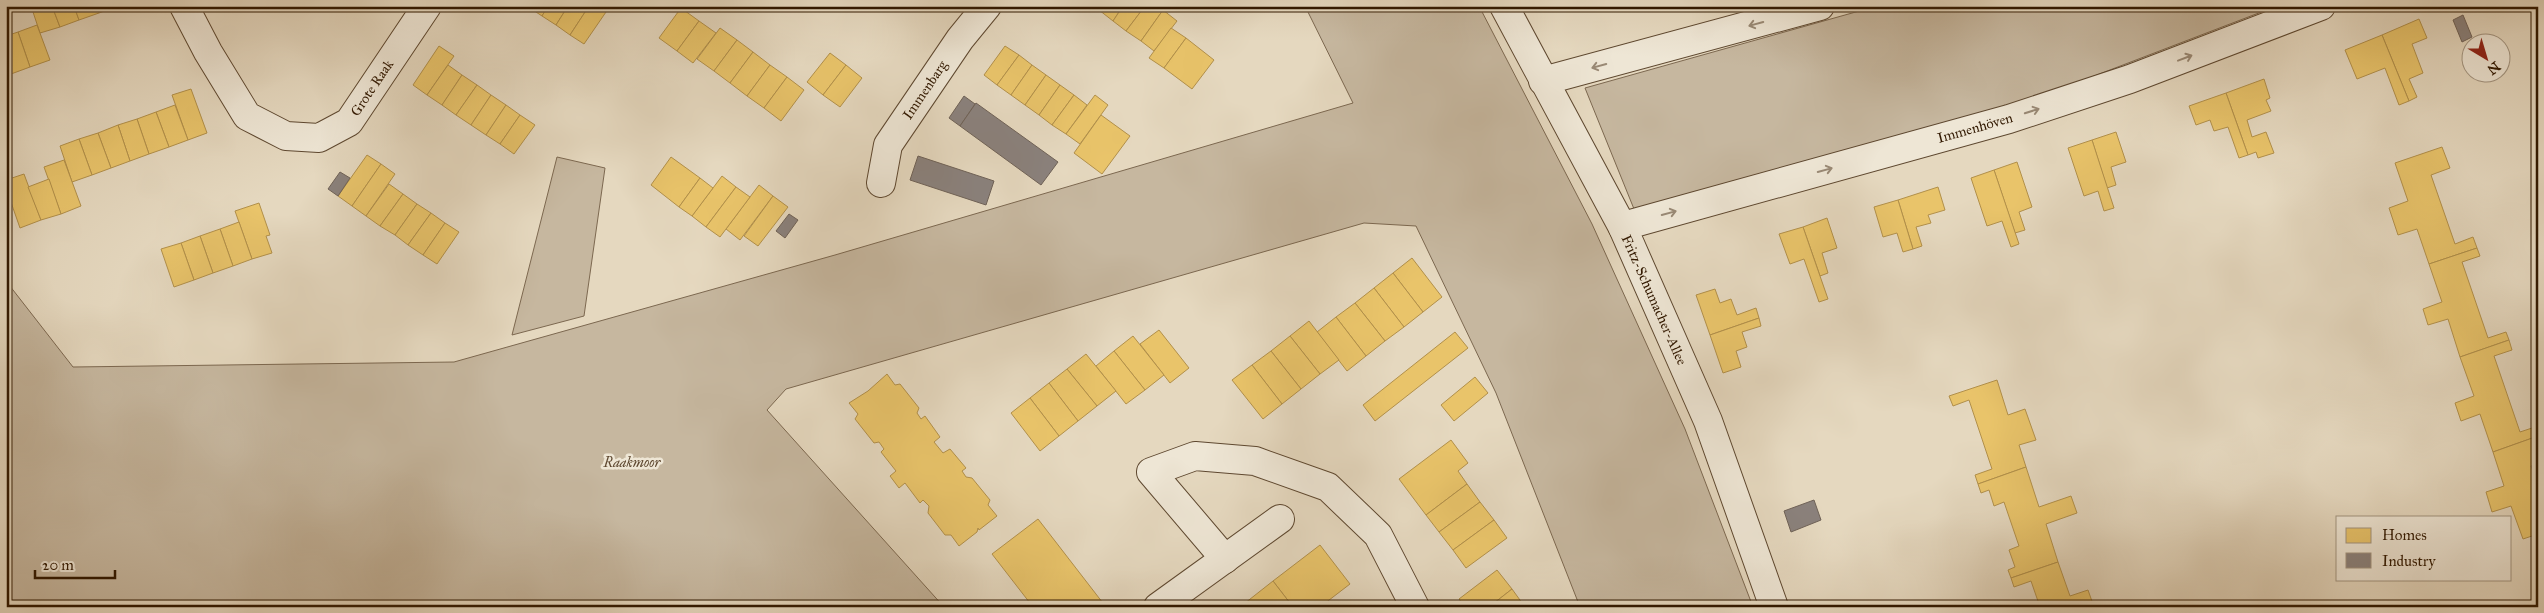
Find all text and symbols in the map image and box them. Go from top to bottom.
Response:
one-way arrow [1749,19,1765,29]
north arrow [2462,32,2512,82]
one-way arrow [2177,53,2193,62]
street label: Grote Raak [347,56,397,120]
street label: Immenbarg [899,57,951,123]
text: N [2484,57,2504,78]
one-way arrow [1592,61,1608,71]
one-way arrow [2024,106,2040,116]
street label: Immenhöven [1935,109,2015,147]
one-way arrow [1817,164,1833,174]
one-way arrow [1660,208,1676,217]
street label: Fritz-Schumacher-Allee [1618,232,1690,368]
park label: Raakmoor [603,454,662,471]
legend [2336,516,2512,580]
text: Homes [2382,526,2427,544]
scale bar [35,548,115,580]
text: Industry [2382,552,2436,570]
text: 20 m [42,556,74,574]

